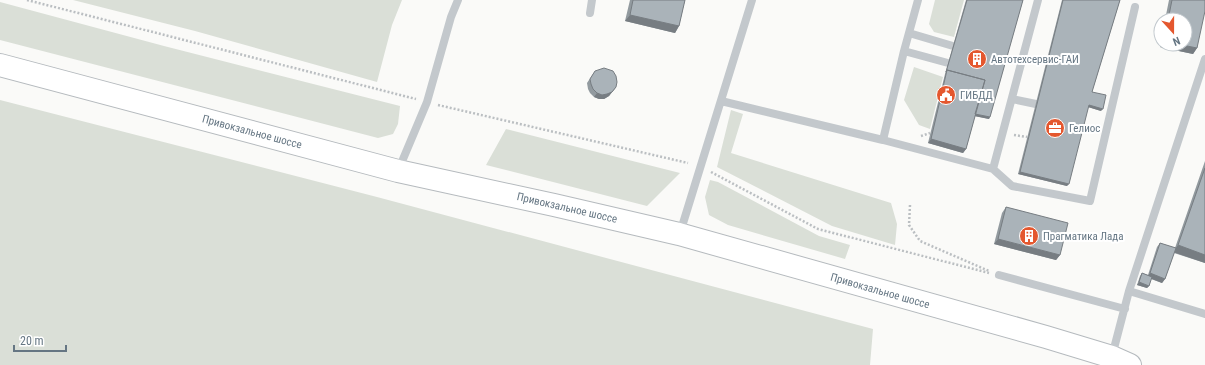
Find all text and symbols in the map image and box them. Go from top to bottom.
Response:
north arrow [1153,12,1193,52]
text: N [1171,34,1182,48]
building icon: Автотехсервис-ГАИ [966,48,988,70]
place label: Автотехсервис-ГАИ [991,53,1079,66]
public building icon: ГИБДД [935,84,957,106]
place label: ГИБДД [960,89,993,102]
street label: Привокзальное шоссе [201,112,303,152]
office icon: Гелиос [1044,117,1066,139]
place label: Гелиос [1069,122,1100,135]
street label: Привокзальное шоссе [516,190,618,226]
building icon: Прагматика Лада [1018,225,1040,247]
place label: Прагматика Лада [1043,230,1123,243]
street label: Привокзальное шоссе [829,271,931,311]
scale bar [14,327,66,353]
text: 20 m [20,334,44,348]

